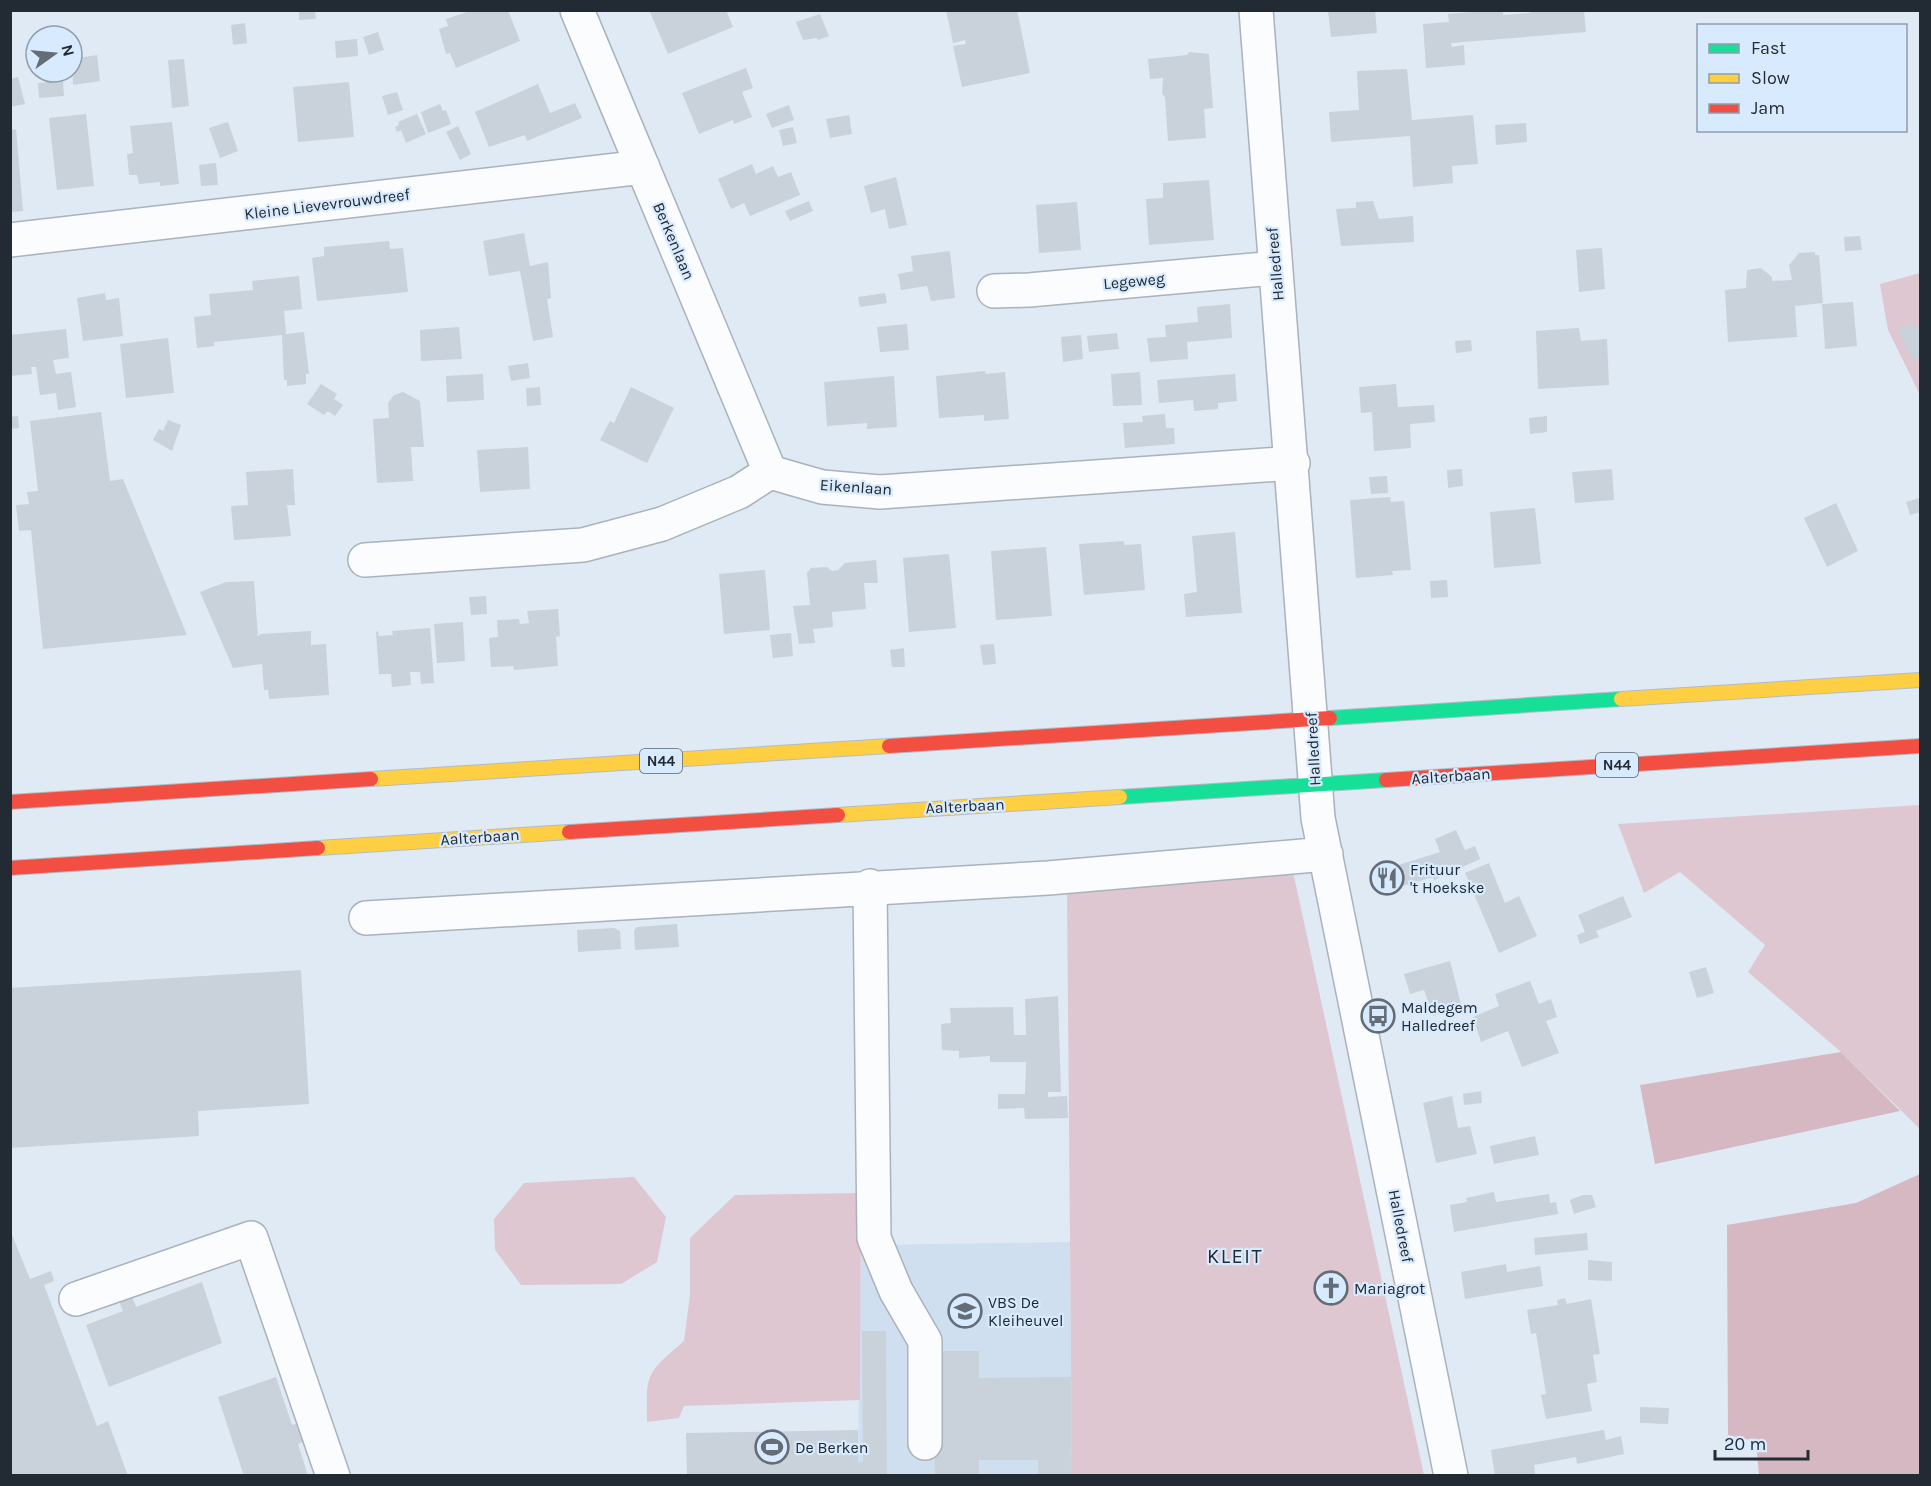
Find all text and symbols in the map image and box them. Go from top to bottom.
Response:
north arrow [24,24,84,84]
legend [1697,24,1907,132]
text: Fast [1751,37,1786,59]
text: N [57,42,79,58]
text: Slow [1751,67,1790,89]
text: Jam [1751,97,1785,119]
street label: Kleine Lievevrouwdreef [243,184,411,224]
street label: Berkenlaan [649,199,699,283]
street label: Halledreef [1262,226,1288,302]
street label: Legeweg [1102,269,1166,293]
street label: Eikenlaan [819,475,893,499]
street label: Halledreef [1302,711,1324,786]
road number: N44 [640,749,682,773]
road number: N44 [1596,753,1638,777]
street label: Aalterbaan [1411,764,1491,788]
street label: Aalterbaan [925,794,1005,818]
street label: Aalterbaan [440,825,520,849]
restaurant icon: Frituur 't Hoekske [1369,860,1405,896]
place label: Frituur 't Hoekske [1410,860,1484,897]
bus stop icon: Maldegem Halledreef [1360,998,1396,1034]
place label: Maldegem Halledreef [1401,998,1478,1035]
street label: Halledreef [1385,1188,1417,1265]
district label: KLEIT [1207,1245,1263,1268]
church icon: Mariagrot [1313,1270,1349,1306]
place label: Mariagrot [1354,1279,1425,1298]
school or university icon: VBS De Kleiheuvel [947,1293,983,1329]
place label: VBS De Kleiheuvel [988,1293,1063,1330]
scale bar [1715,1423,1808,1461]
sports icon: De Berken [754,1429,790,1465]
text: 20 m [1724,1433,1766,1455]
place label: De Berken [795,1438,868,1457]

